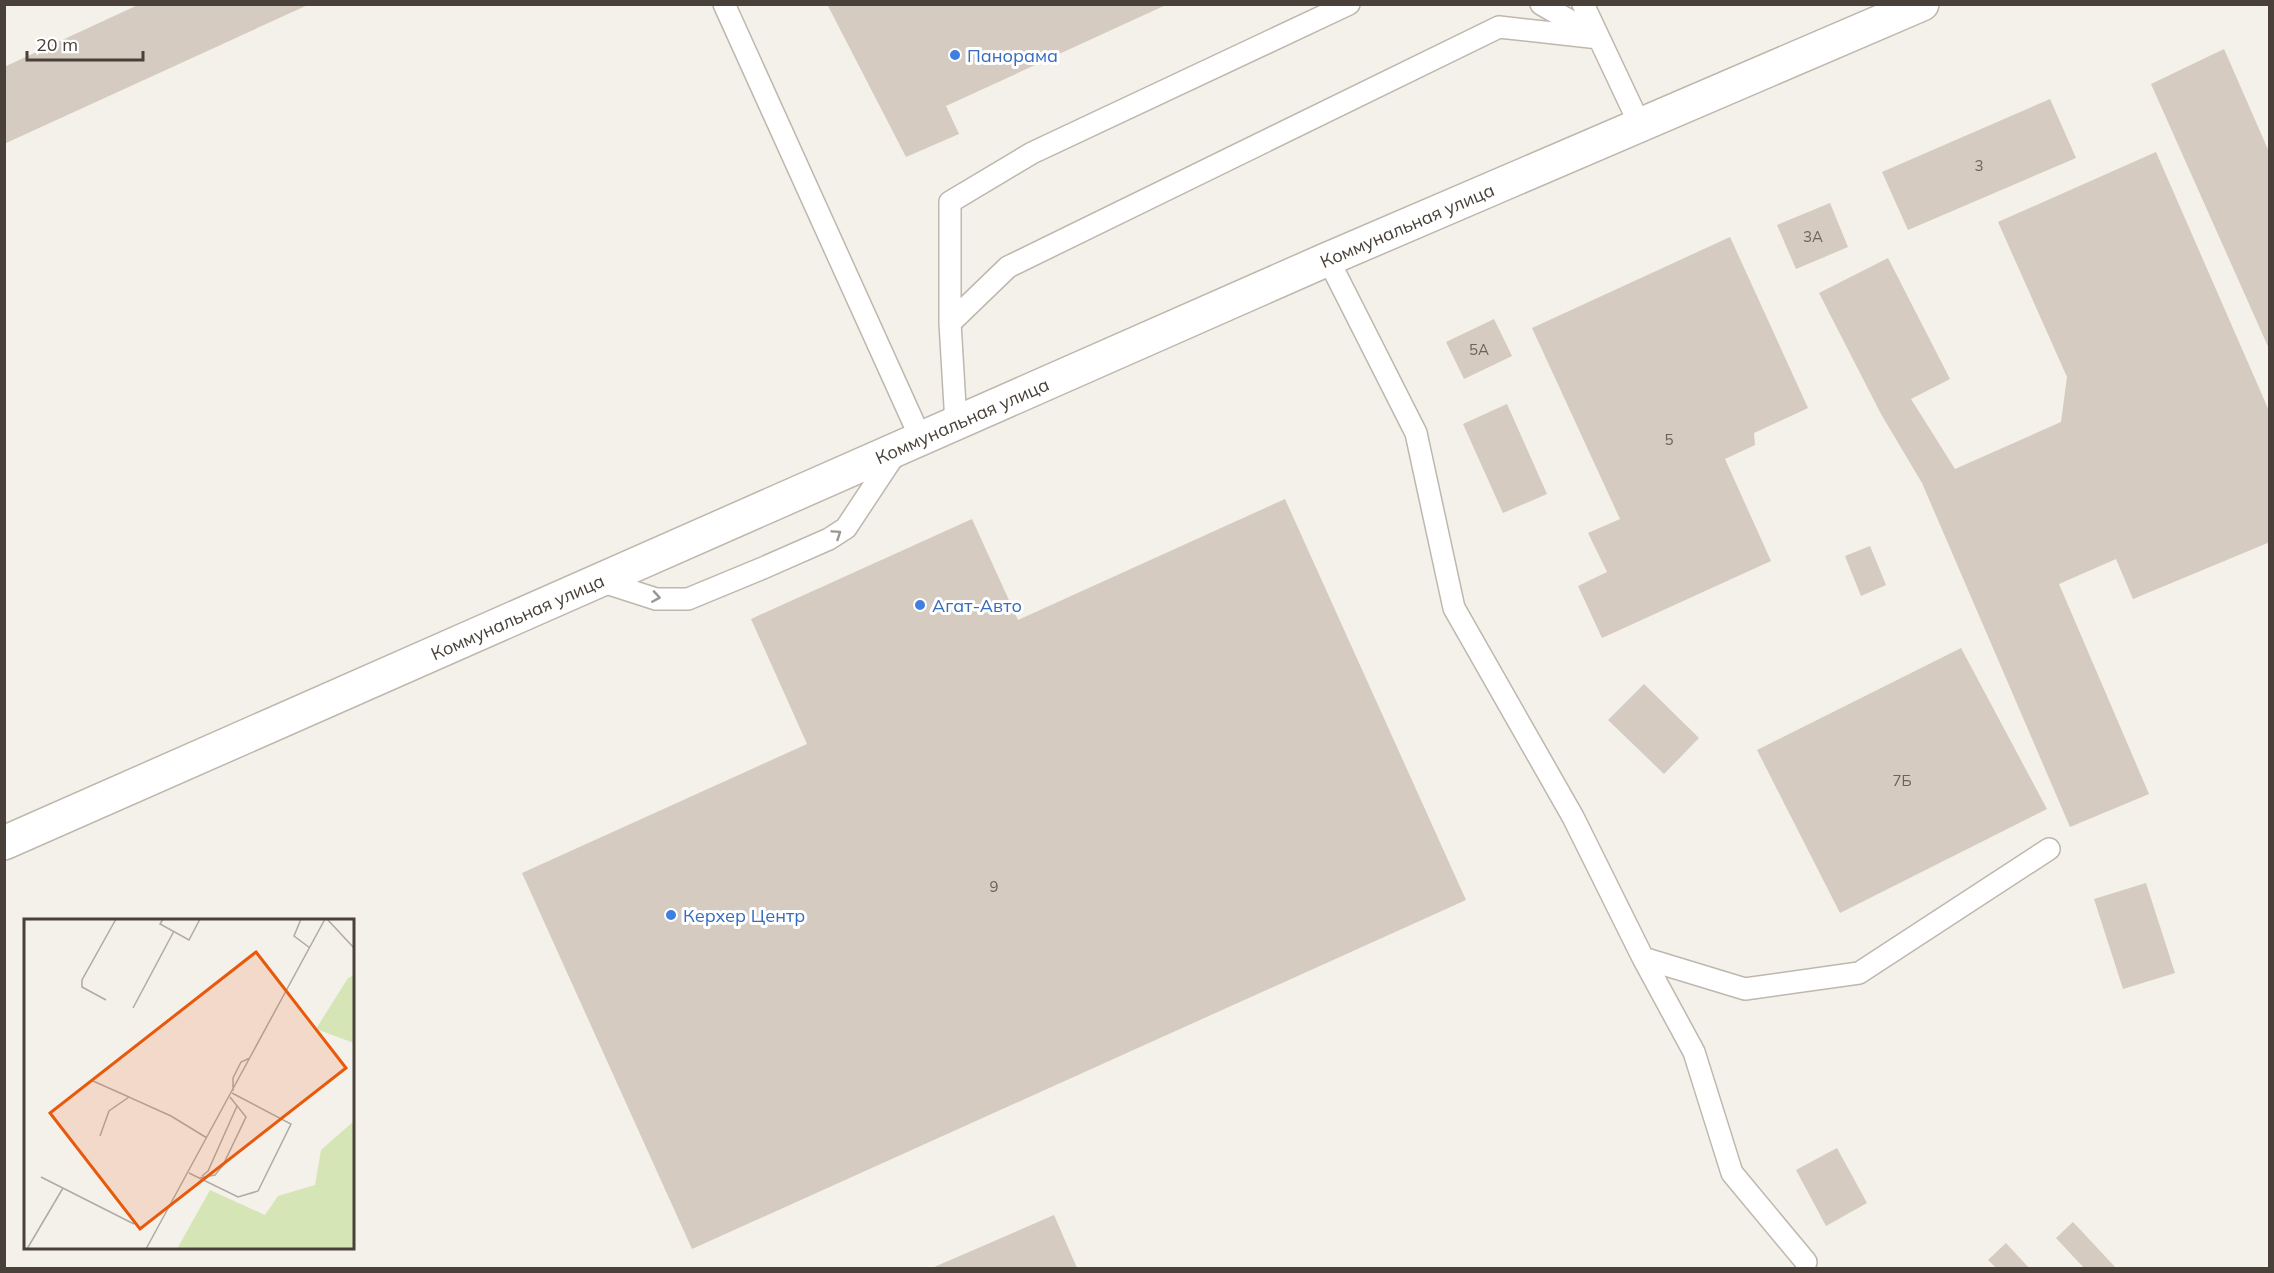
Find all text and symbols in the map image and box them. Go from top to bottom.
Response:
scale bar [27,24,142,62]
text: 20 m [36,33,78,56]
place label: Панорама [967,44,1058,67]
marker: Панорама [948,48,962,62]
house number: 3 [1974,156,1984,175]
street label: Коммунальная улица [1316,178,1498,273]
house number: 3А [1803,227,1823,246]
house number: 5А [1469,340,1489,359]
street label: Коммунальная улица [872,372,1052,469]
house number: 5 [1664,430,1674,449]
one-way arrow [831,529,841,541]
street label: Коммунальная улица [427,568,608,665]
one-way arrow [651,591,661,603]
place label: Агат-Авто [932,594,1022,617]
marker: Агат-Авто [913,598,927,612]
house number: 7Б [1892,771,1912,790]
house number: 9 [989,877,999,896]
place label: Керхер Центр [683,904,805,927]
marker: Керхер Центр [664,908,678,922]
inset map [24,919,354,1249]

